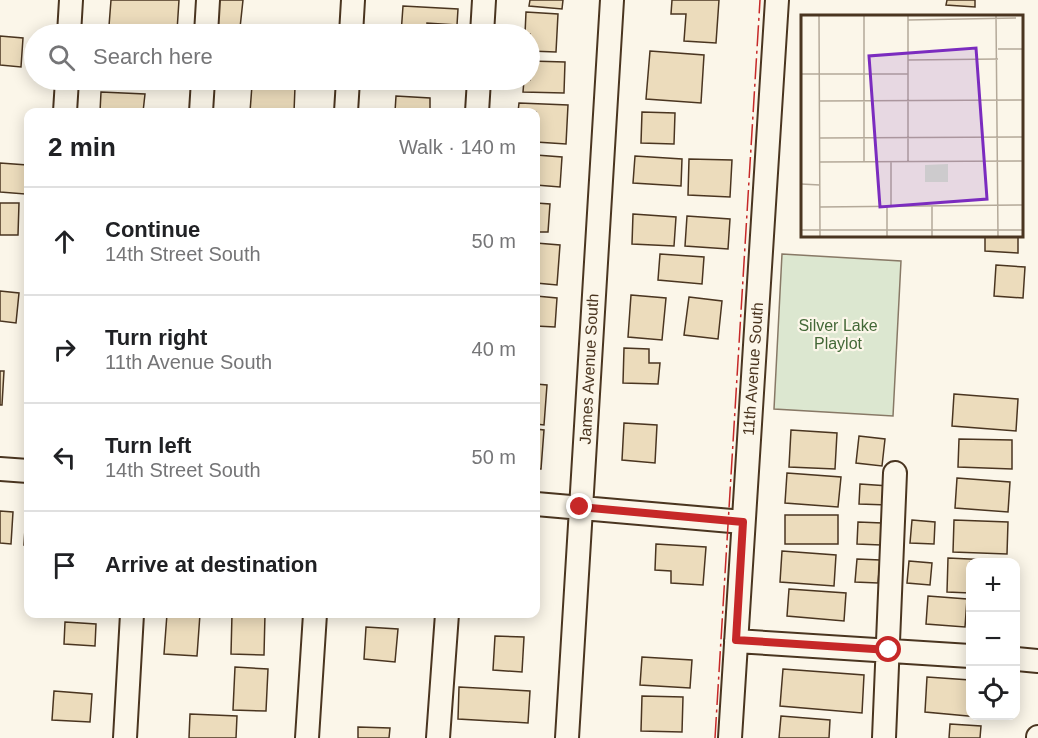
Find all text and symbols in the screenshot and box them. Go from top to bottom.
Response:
inset map [801,15,1023,237]
search box [24,24,540,90]
icon: search [45,41,78,74]
text: Search here [93,44,213,69]
text: 2 min [48,132,116,162]
text: Walk · 140 m [399,136,516,158]
text: Continue [105,217,200,242]
icon: ahead [48,225,81,258]
text: 50 m [472,230,516,252]
text: 14th Street South [105,243,261,265]
street label: James Avenue South [577,293,601,445]
street label: 11th Avenue South [740,302,766,436]
park label: Silver Lake Playlot [798,317,878,352]
text: Turn right [105,325,207,350]
icon: right [48,333,81,366]
text: 40 m [472,338,516,360]
text: 11th Avenue South [105,351,272,373]
text: Turn left [105,433,191,458]
icon: left [48,441,81,474]
text: 50 m [472,446,516,468]
text: 14th Street South [105,459,261,481]
route end [566,493,592,519]
icon: arrive [48,549,81,582]
text: Arrive at destination [105,552,318,577]
map controls [966,558,1020,720]
button: + [966,558,1020,612]
button: − [966,612,1020,666]
route start [875,636,901,662]
button: locate [966,666,1020,720]

